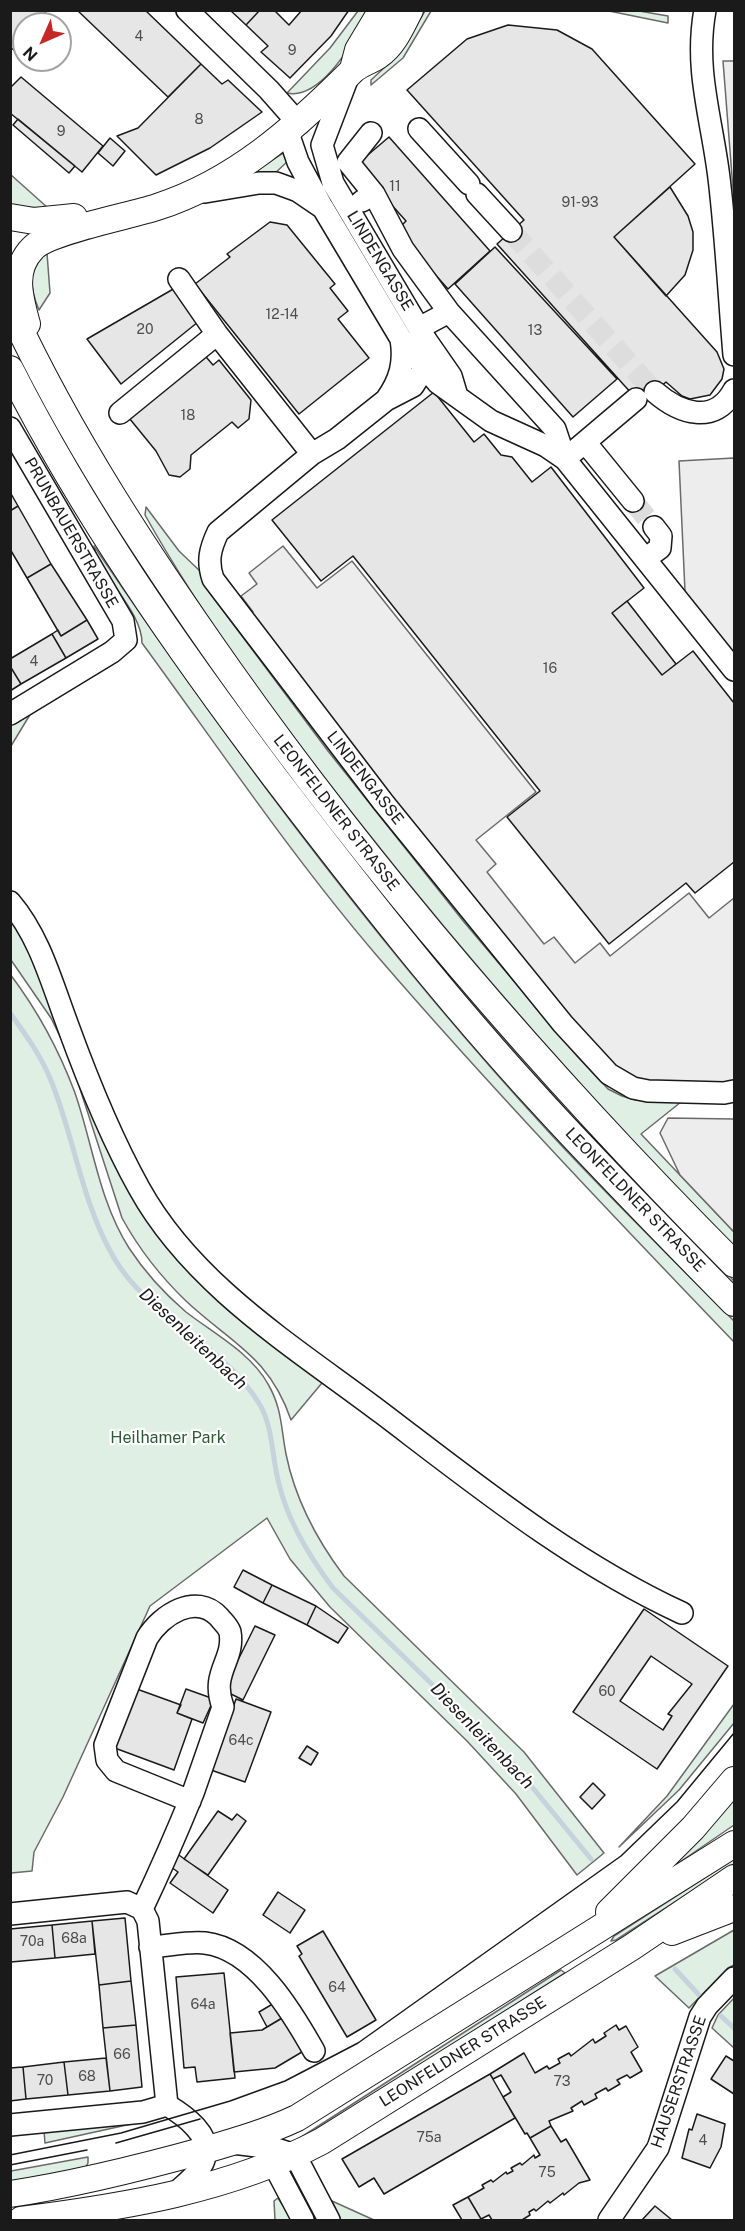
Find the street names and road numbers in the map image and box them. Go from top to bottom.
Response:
street label: LINDENGASSE [343,207,417,315]
street label: PRUNBAUERSTRASSE [20,454,122,612]
street label: LINDENGASSE [323,727,407,829]
street label: LEONFELDNER STRASSE [269,731,403,895]
street label: LEONFELDNER STRASSE [561,1124,709,1276]
street label: LEONFELDNER STRASSE [376,1993,550,2111]
street label: HAUSERSTRASSE [647,2013,711,2151]

